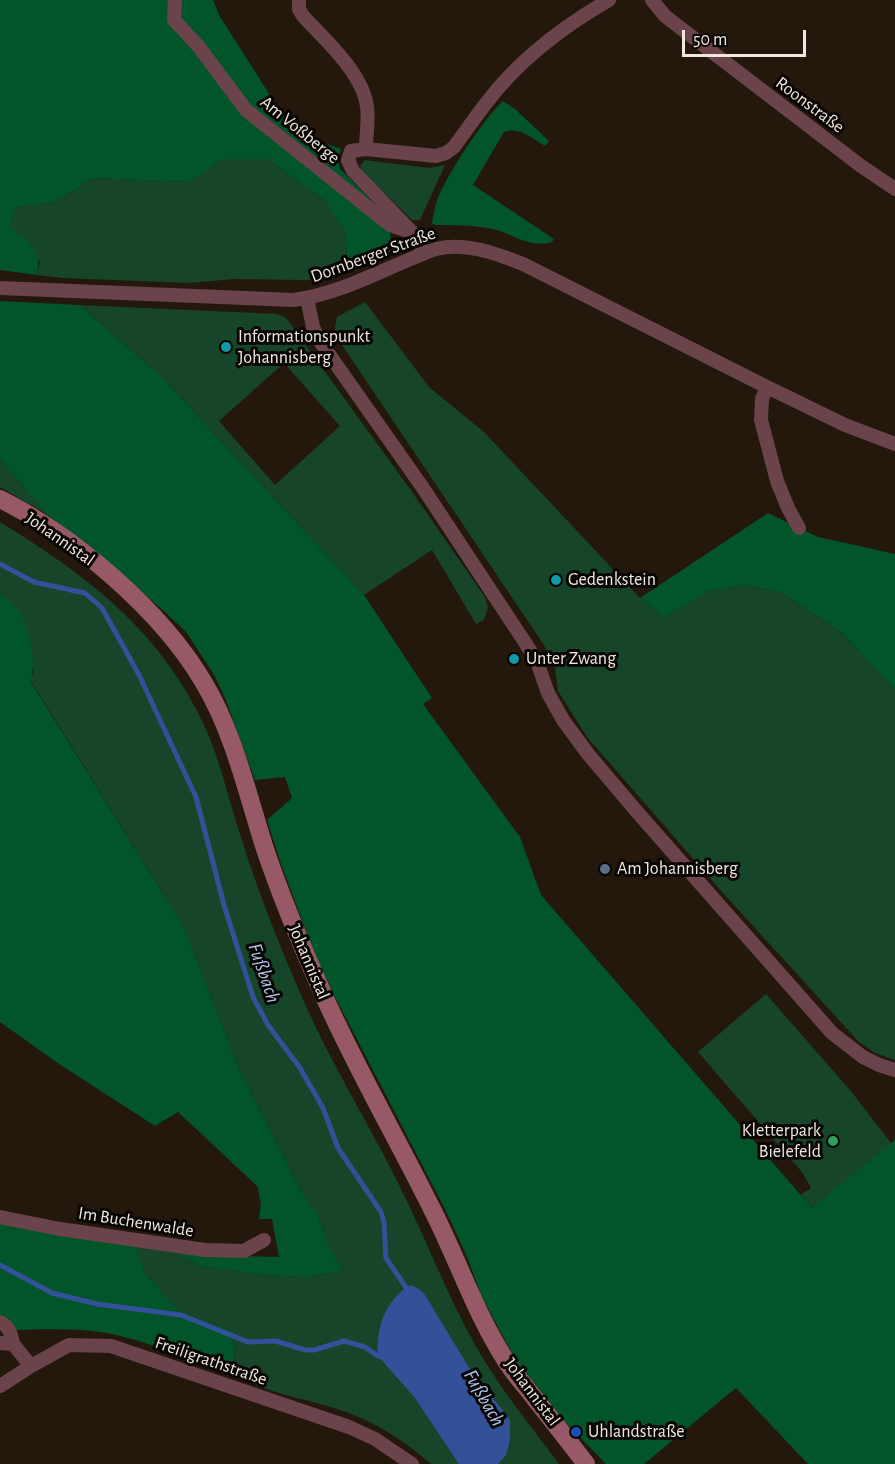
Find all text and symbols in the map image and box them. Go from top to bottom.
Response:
scale bar [685,18,810,56]
text: 50 m [693,31,727,49]
street label: Roonstraße [771,72,849,138]
street label: Am Voßberge [256,91,344,169]
street label: Dornberger Straße [308,222,438,288]
place label: Informationspunkt Johannisberg [238,326,370,368]
marker: Informationspunkt Johannisberg [219,340,233,354]
street label: Johannistal [21,507,99,571]
place label: Gedenkstein [568,569,656,591]
marker: Gedenkstein [549,573,563,587]
place label: Unter Zwang [526,648,616,670]
marker: Unter Zwang [507,652,521,666]
place label: Am Johannisberg [617,858,738,880]
marker: Am Johannisberg [598,862,612,876]
street label: Johannistal [284,921,334,1003]
water label: Fußbach [243,940,285,1006]
place label: Kletterpark Bielefeld [742,1120,821,1162]
marker: Kletterpark Bielefeld [826,1134,840,1148]
street label: Im Buchenwalde [77,1202,195,1242]
street label: Freiligrathstraße [152,1332,270,1390]
street label: Johannistal [499,1354,565,1430]
water label: Fußbach [458,1365,510,1431]
place label: Uhlandstraße [588,1421,684,1443]
marker: Uhlandstraße [569,1425,583,1439]

